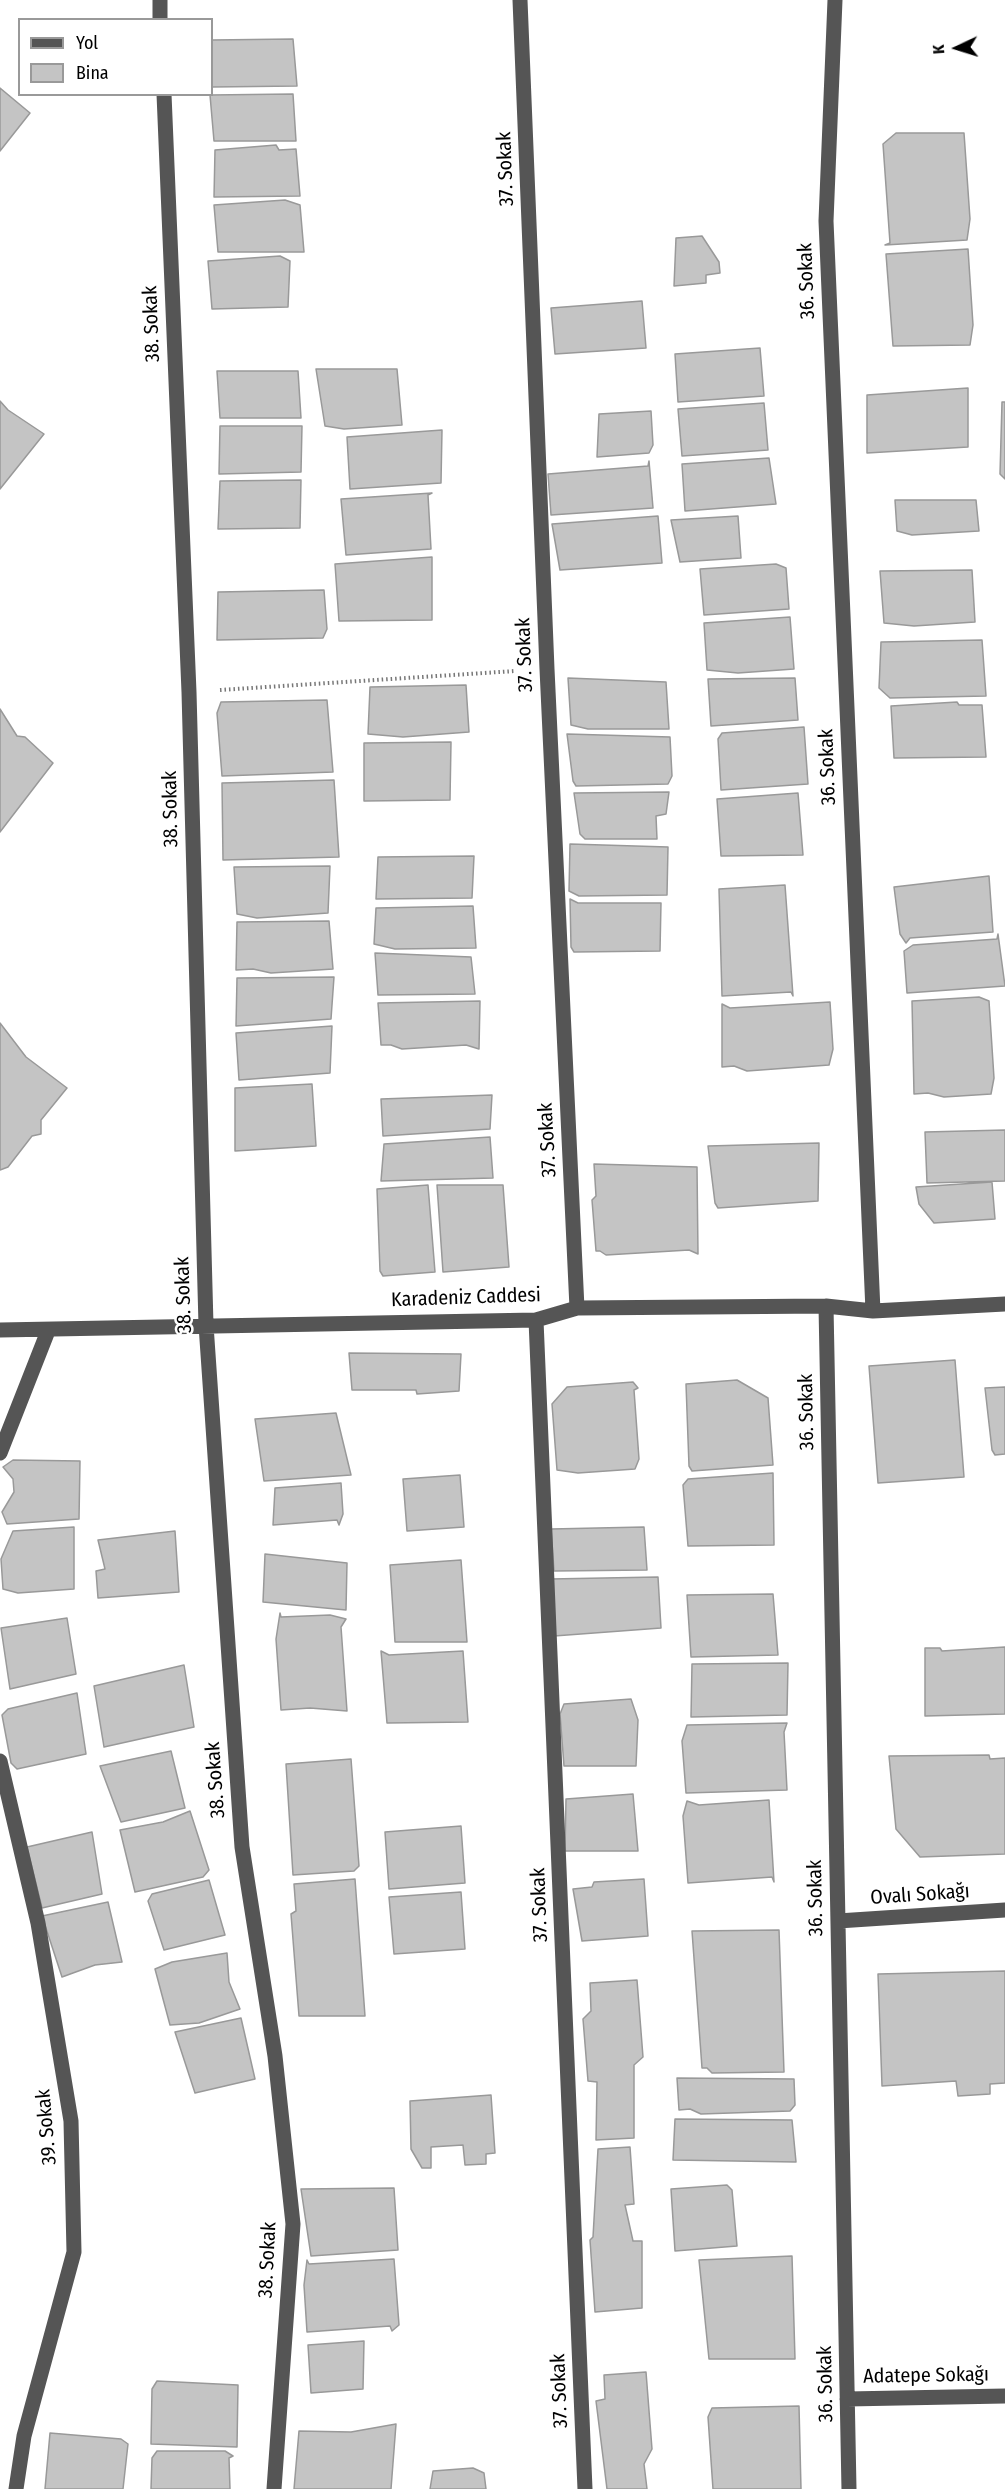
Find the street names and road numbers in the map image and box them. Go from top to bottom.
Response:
street label: 37. Sokak [493,131,519,207]
street label: 36. Sokak [794,242,820,320]
street label: 38. Sokak [139,285,165,363]
street label: 37. Sokak [512,617,538,693]
street label: 36. Sokak [815,728,841,806]
street label: 38. Sokak [158,771,184,847]
street label: 37. Sokak [534,1102,562,1178]
street label: 38. Sokak [171,1256,197,1334]
street label: Karadeniz Caddesi [391,1283,541,1313]
street label: 36. Sokak [794,1374,820,1450]
street label: 38. Sokak [201,1741,231,1819]
street label: 36. Sokak [803,1860,829,1936]
street label: 37. Sokak [527,1867,553,1943]
street label: Ovalı Sokağı [870,1880,970,1910]
street label: 39. Sokak [32,2088,62,2166]
street label: 38. Sokak [254,2221,282,2299]
street label: 36. Sokak [813,2346,839,2422]
street label: 37. Sokak [547,2353,573,2429]
street label: Adatepe Sokağı [863,2363,989,2389]

